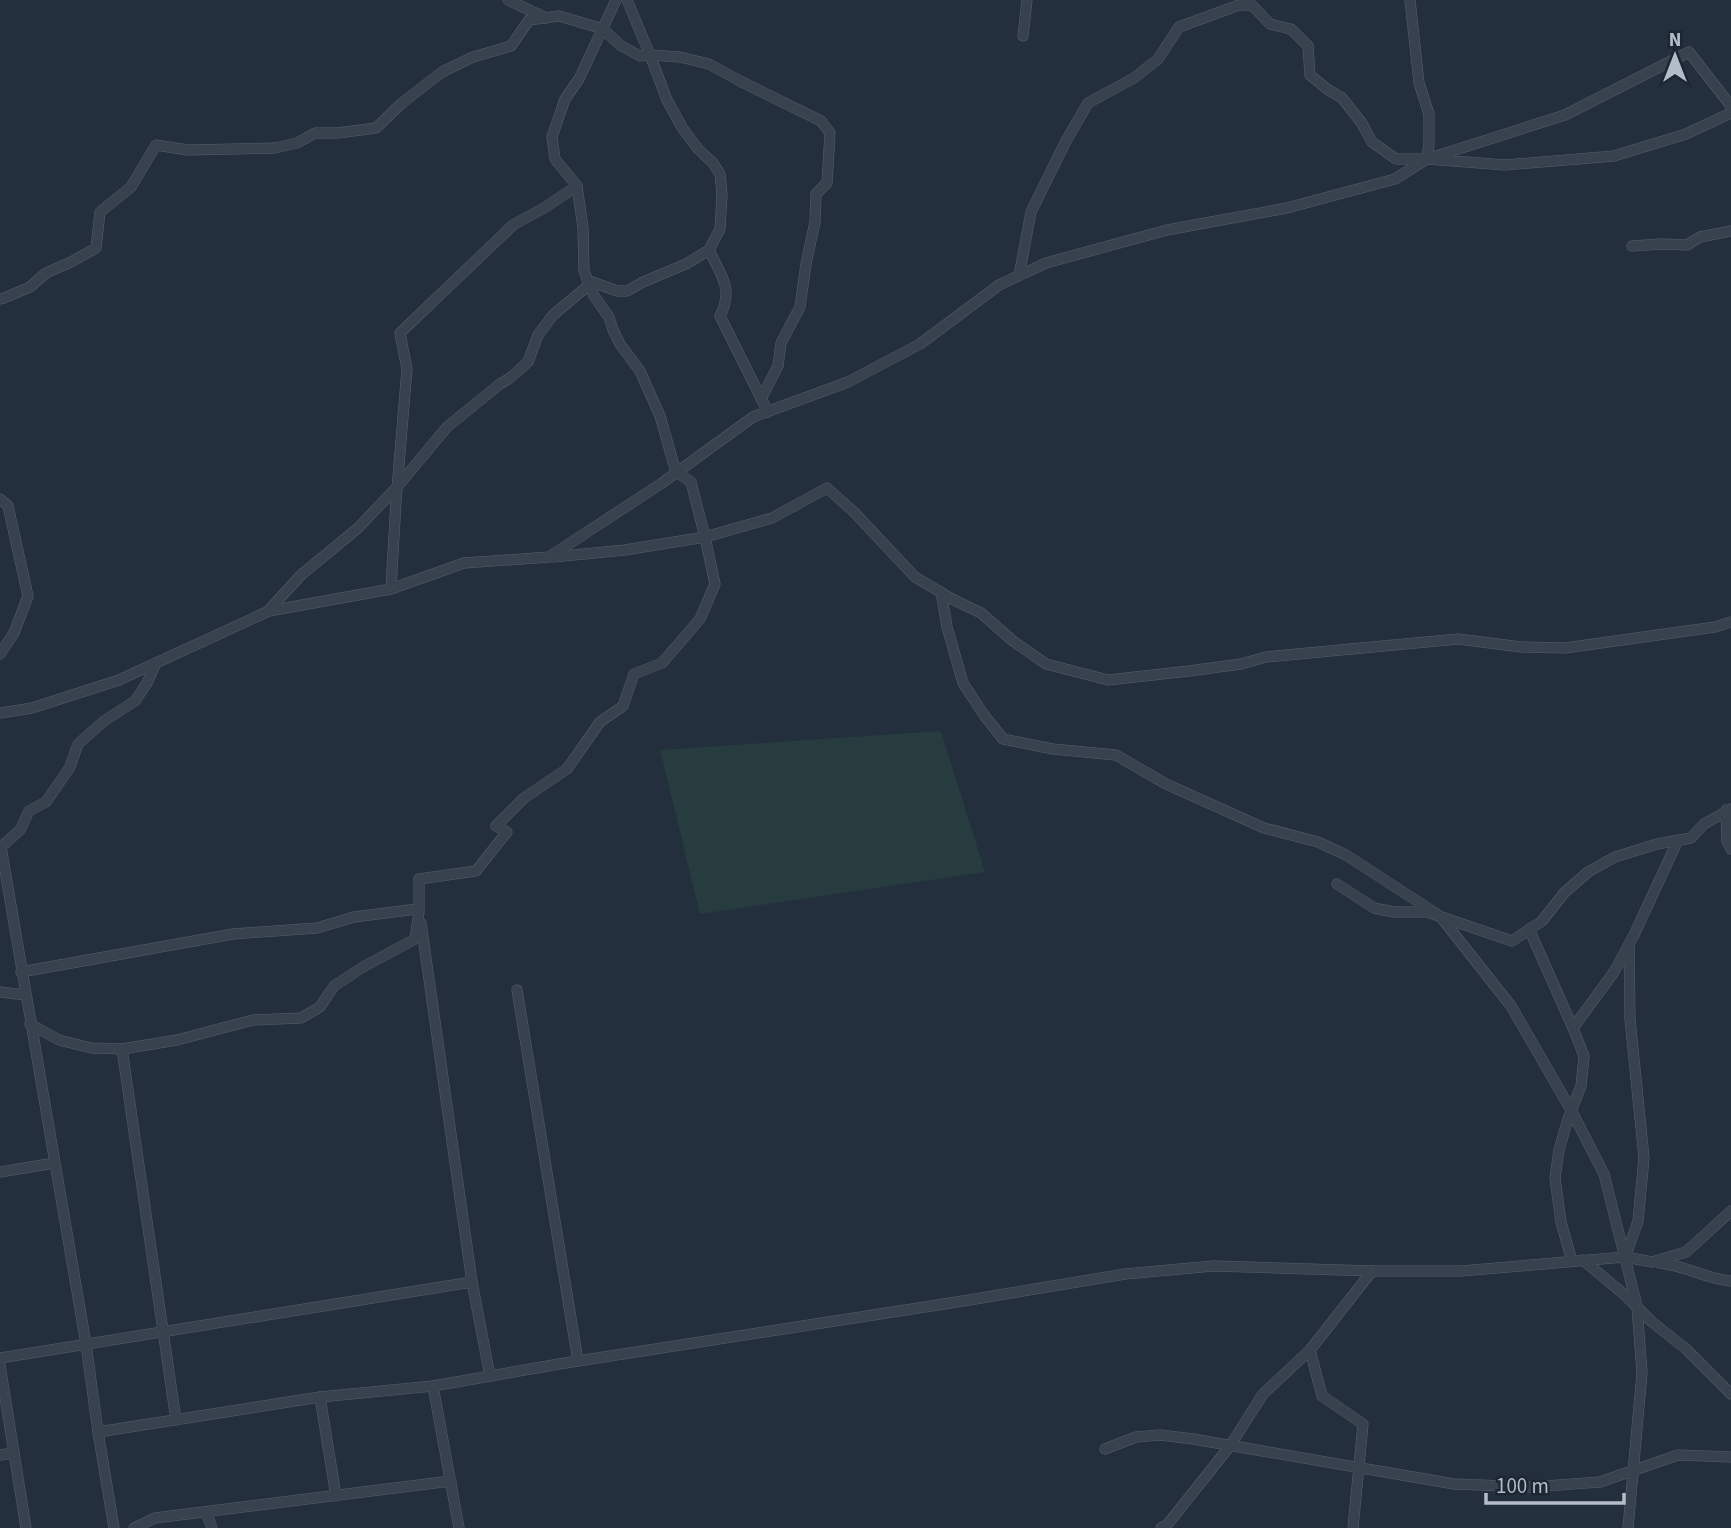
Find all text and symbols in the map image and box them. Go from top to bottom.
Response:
north arrow [1640,21,1710,91]
text: N [1669,27,1681,54]
scale bar [1486,1462,1624,1506]
text: 100 m [1496,1471,1549,1501]

